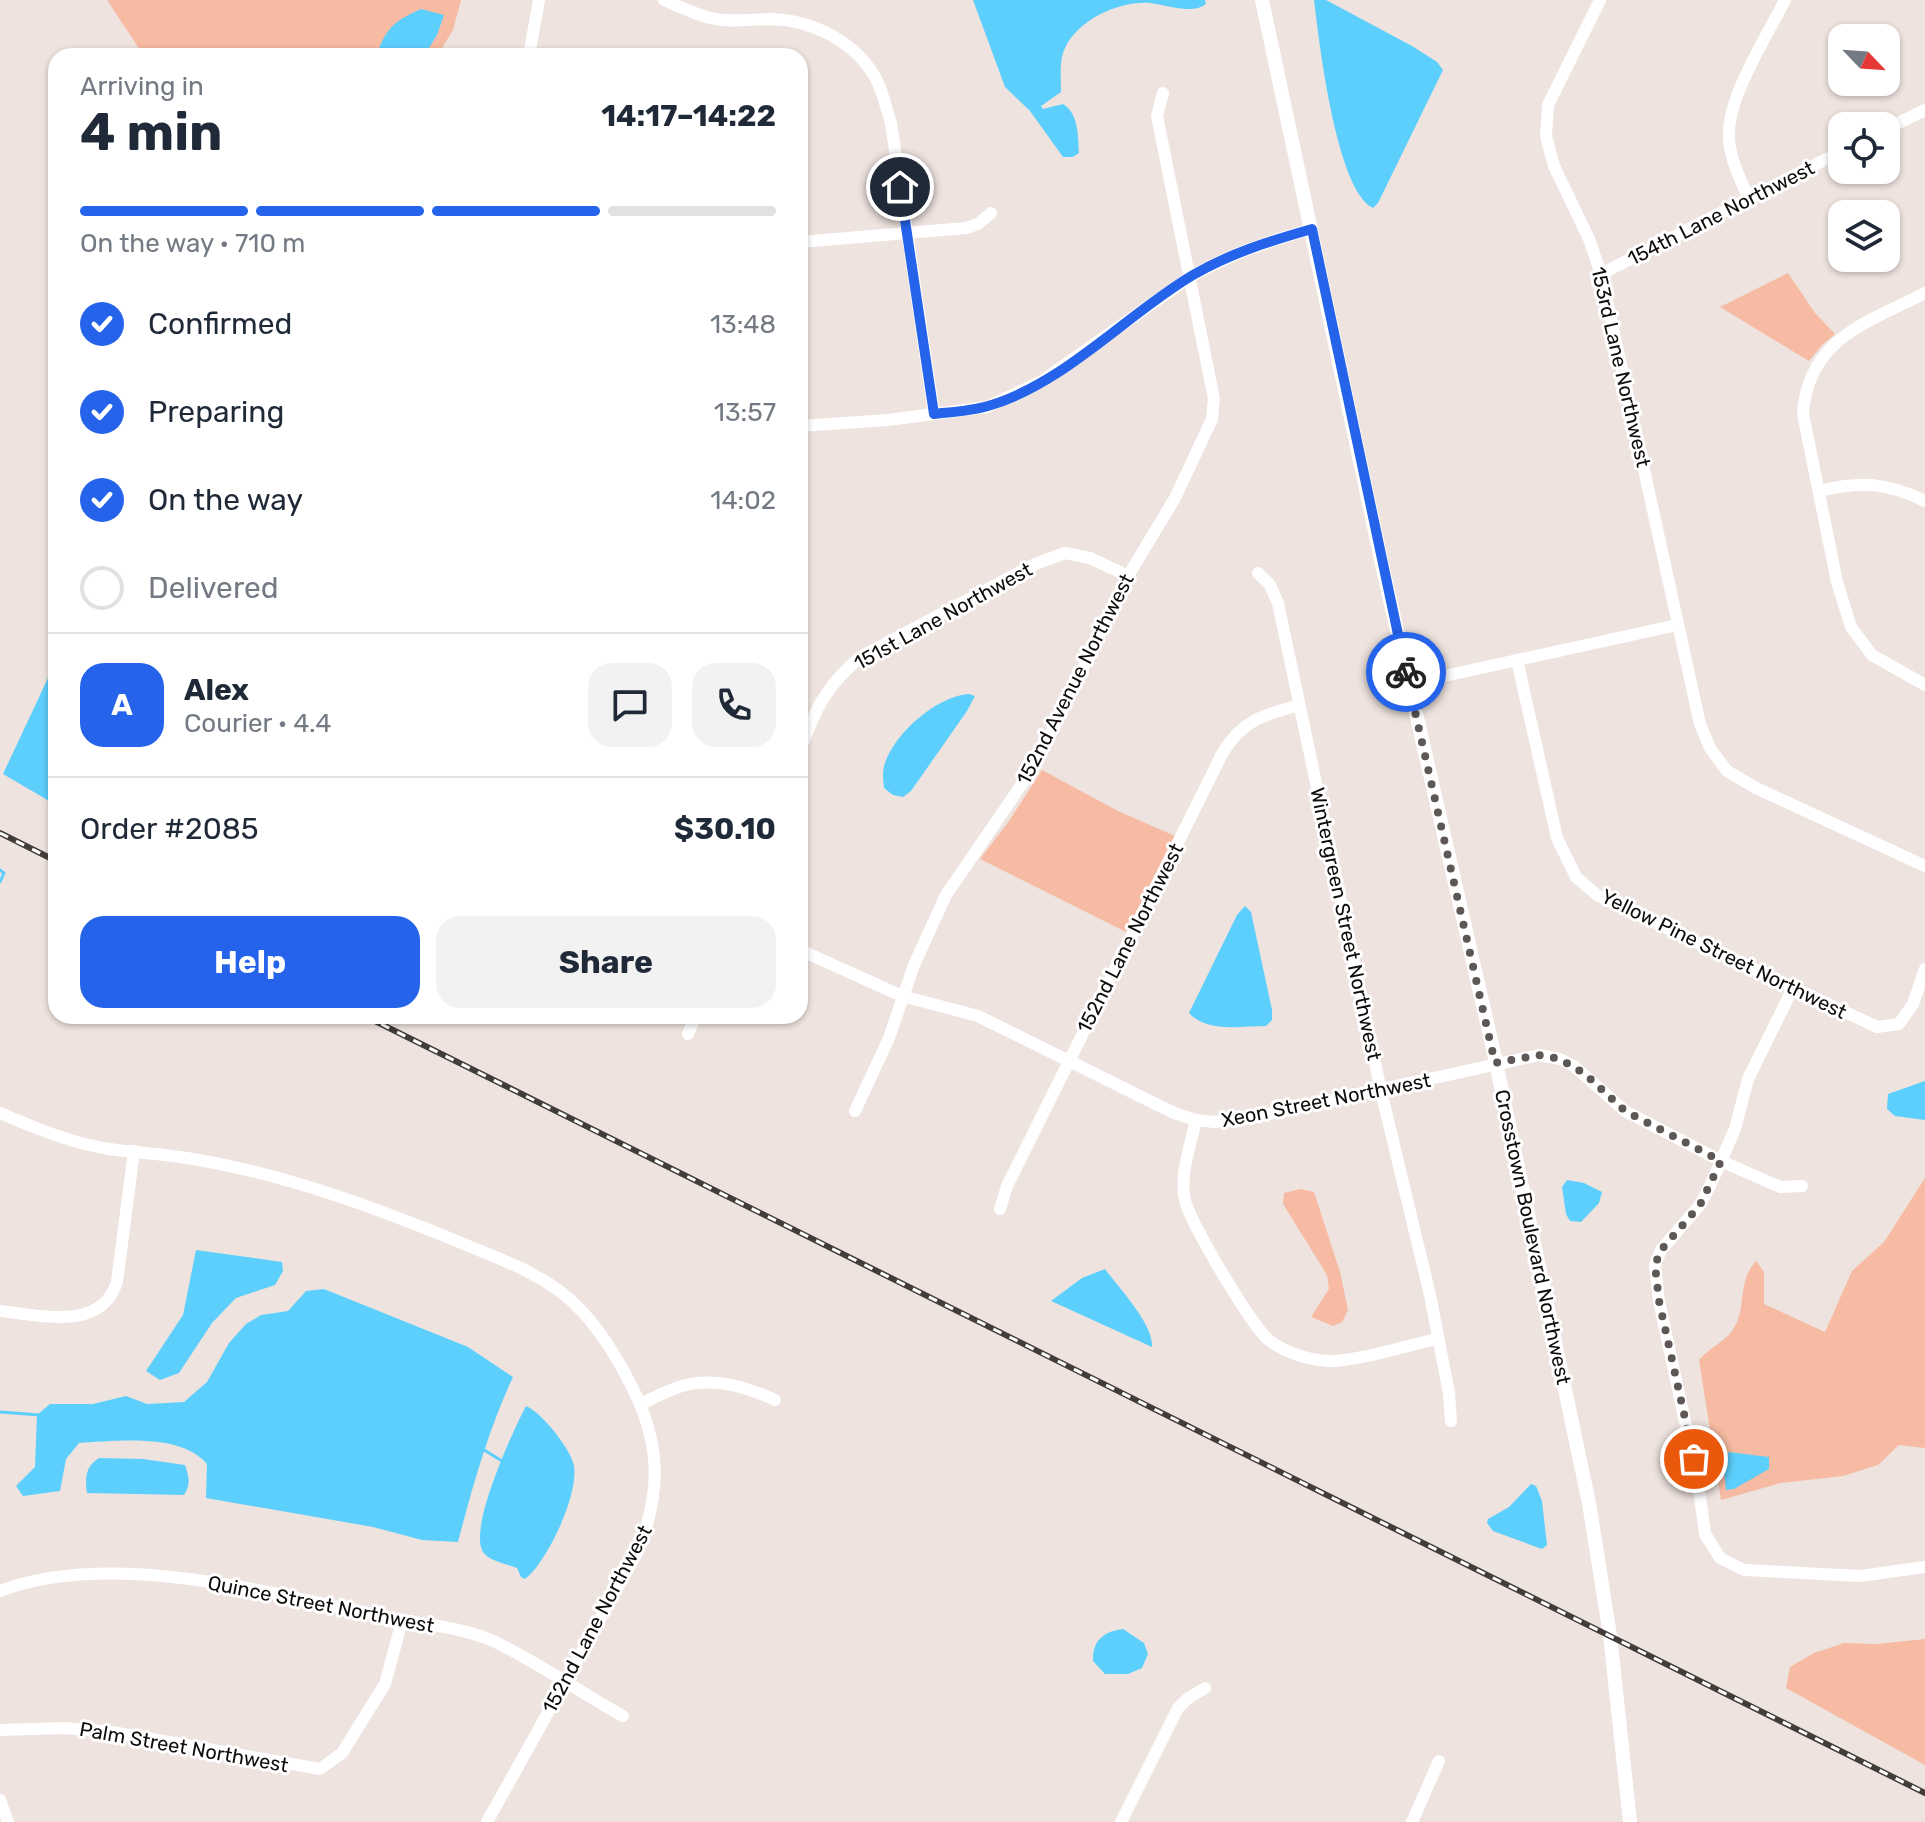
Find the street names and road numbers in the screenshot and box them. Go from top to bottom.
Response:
street label: 154th Lane Northwest [1624,155,1818,270]
street label: 153rd Lane Northwest [1586,264,1656,470]
street label: 151st Lane Northwest [850,557,1036,675]
street label: 152nd Avenue Northwest [1011,569,1139,788]
street label: Wintergreen Street Northwest [1305,785,1387,1063]
street label: 152nd Lane Northwest [1072,839,1188,1037]
street label: Yellow Pine Street Northwest [1597,884,1851,1024]
street label: Xeon Street Northwest [1219,1068,1433,1132]
street label: Crosstown Boulevard Northwest [1490,1087,1576,1387]
street label: 152nd Lane Northwest [537,1521,657,1717]
street label: Quince Street Northwest [206,1570,436,1638]
street label: Palm Street Northwest [78,1717,291,1777]

